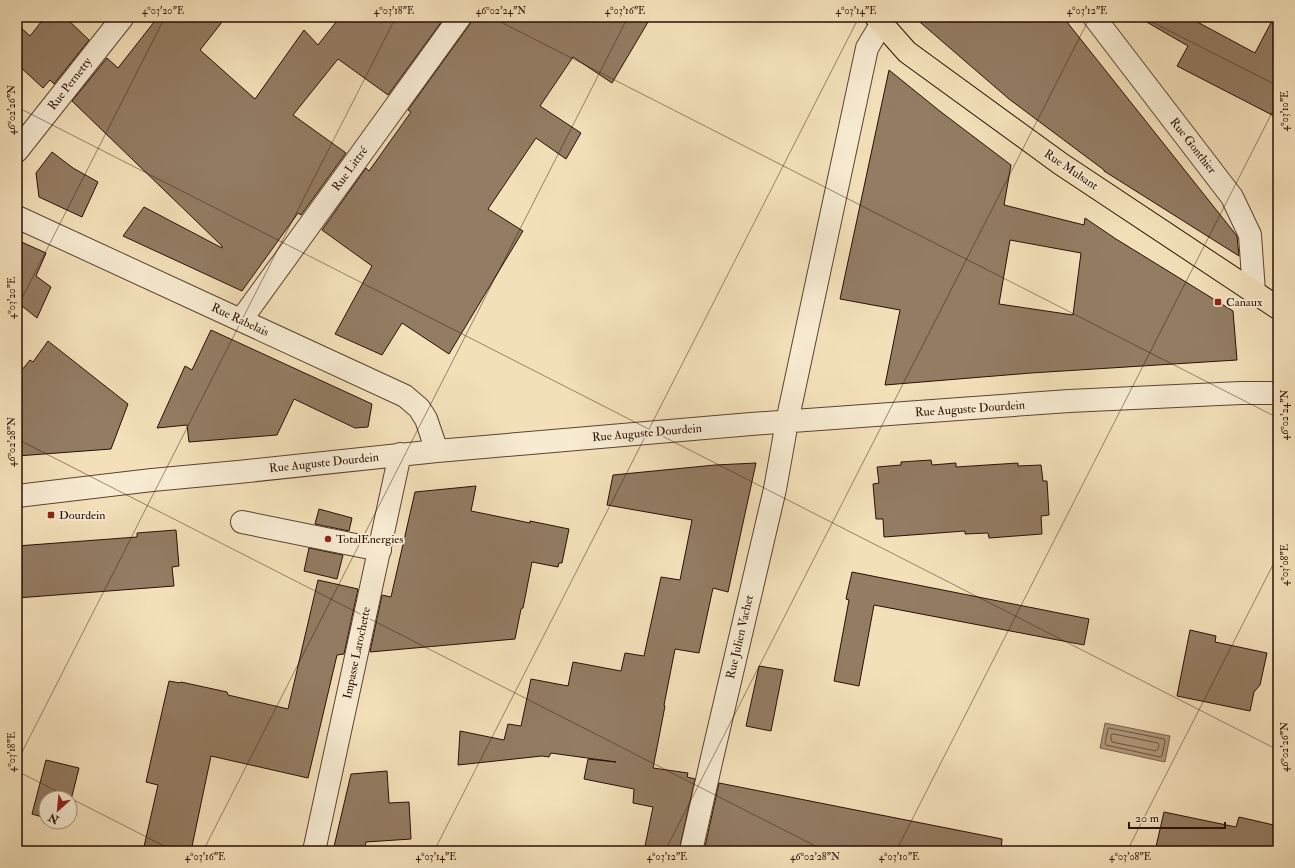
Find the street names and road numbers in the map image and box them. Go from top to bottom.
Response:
street label: Rue Pernetty [45,54,96,113]
street label: Rue Gonthier [1166,115,1220,177]
street label: Rue Littré [329,143,372,194]
street label: Rue Mulsant [1041,146,1101,194]
street label: Rue Rabelais [209,300,271,340]
street label: Rue Auguste Dourdein [914,398,1026,420]
street label: Rue Auguste Dourdein [591,421,703,445]
street label: Rue Auguste Dourdein [268,450,380,476]
street label: Rue Julien Vachet [723,594,757,680]
street label: Impasse Larochette [340,606,374,700]

